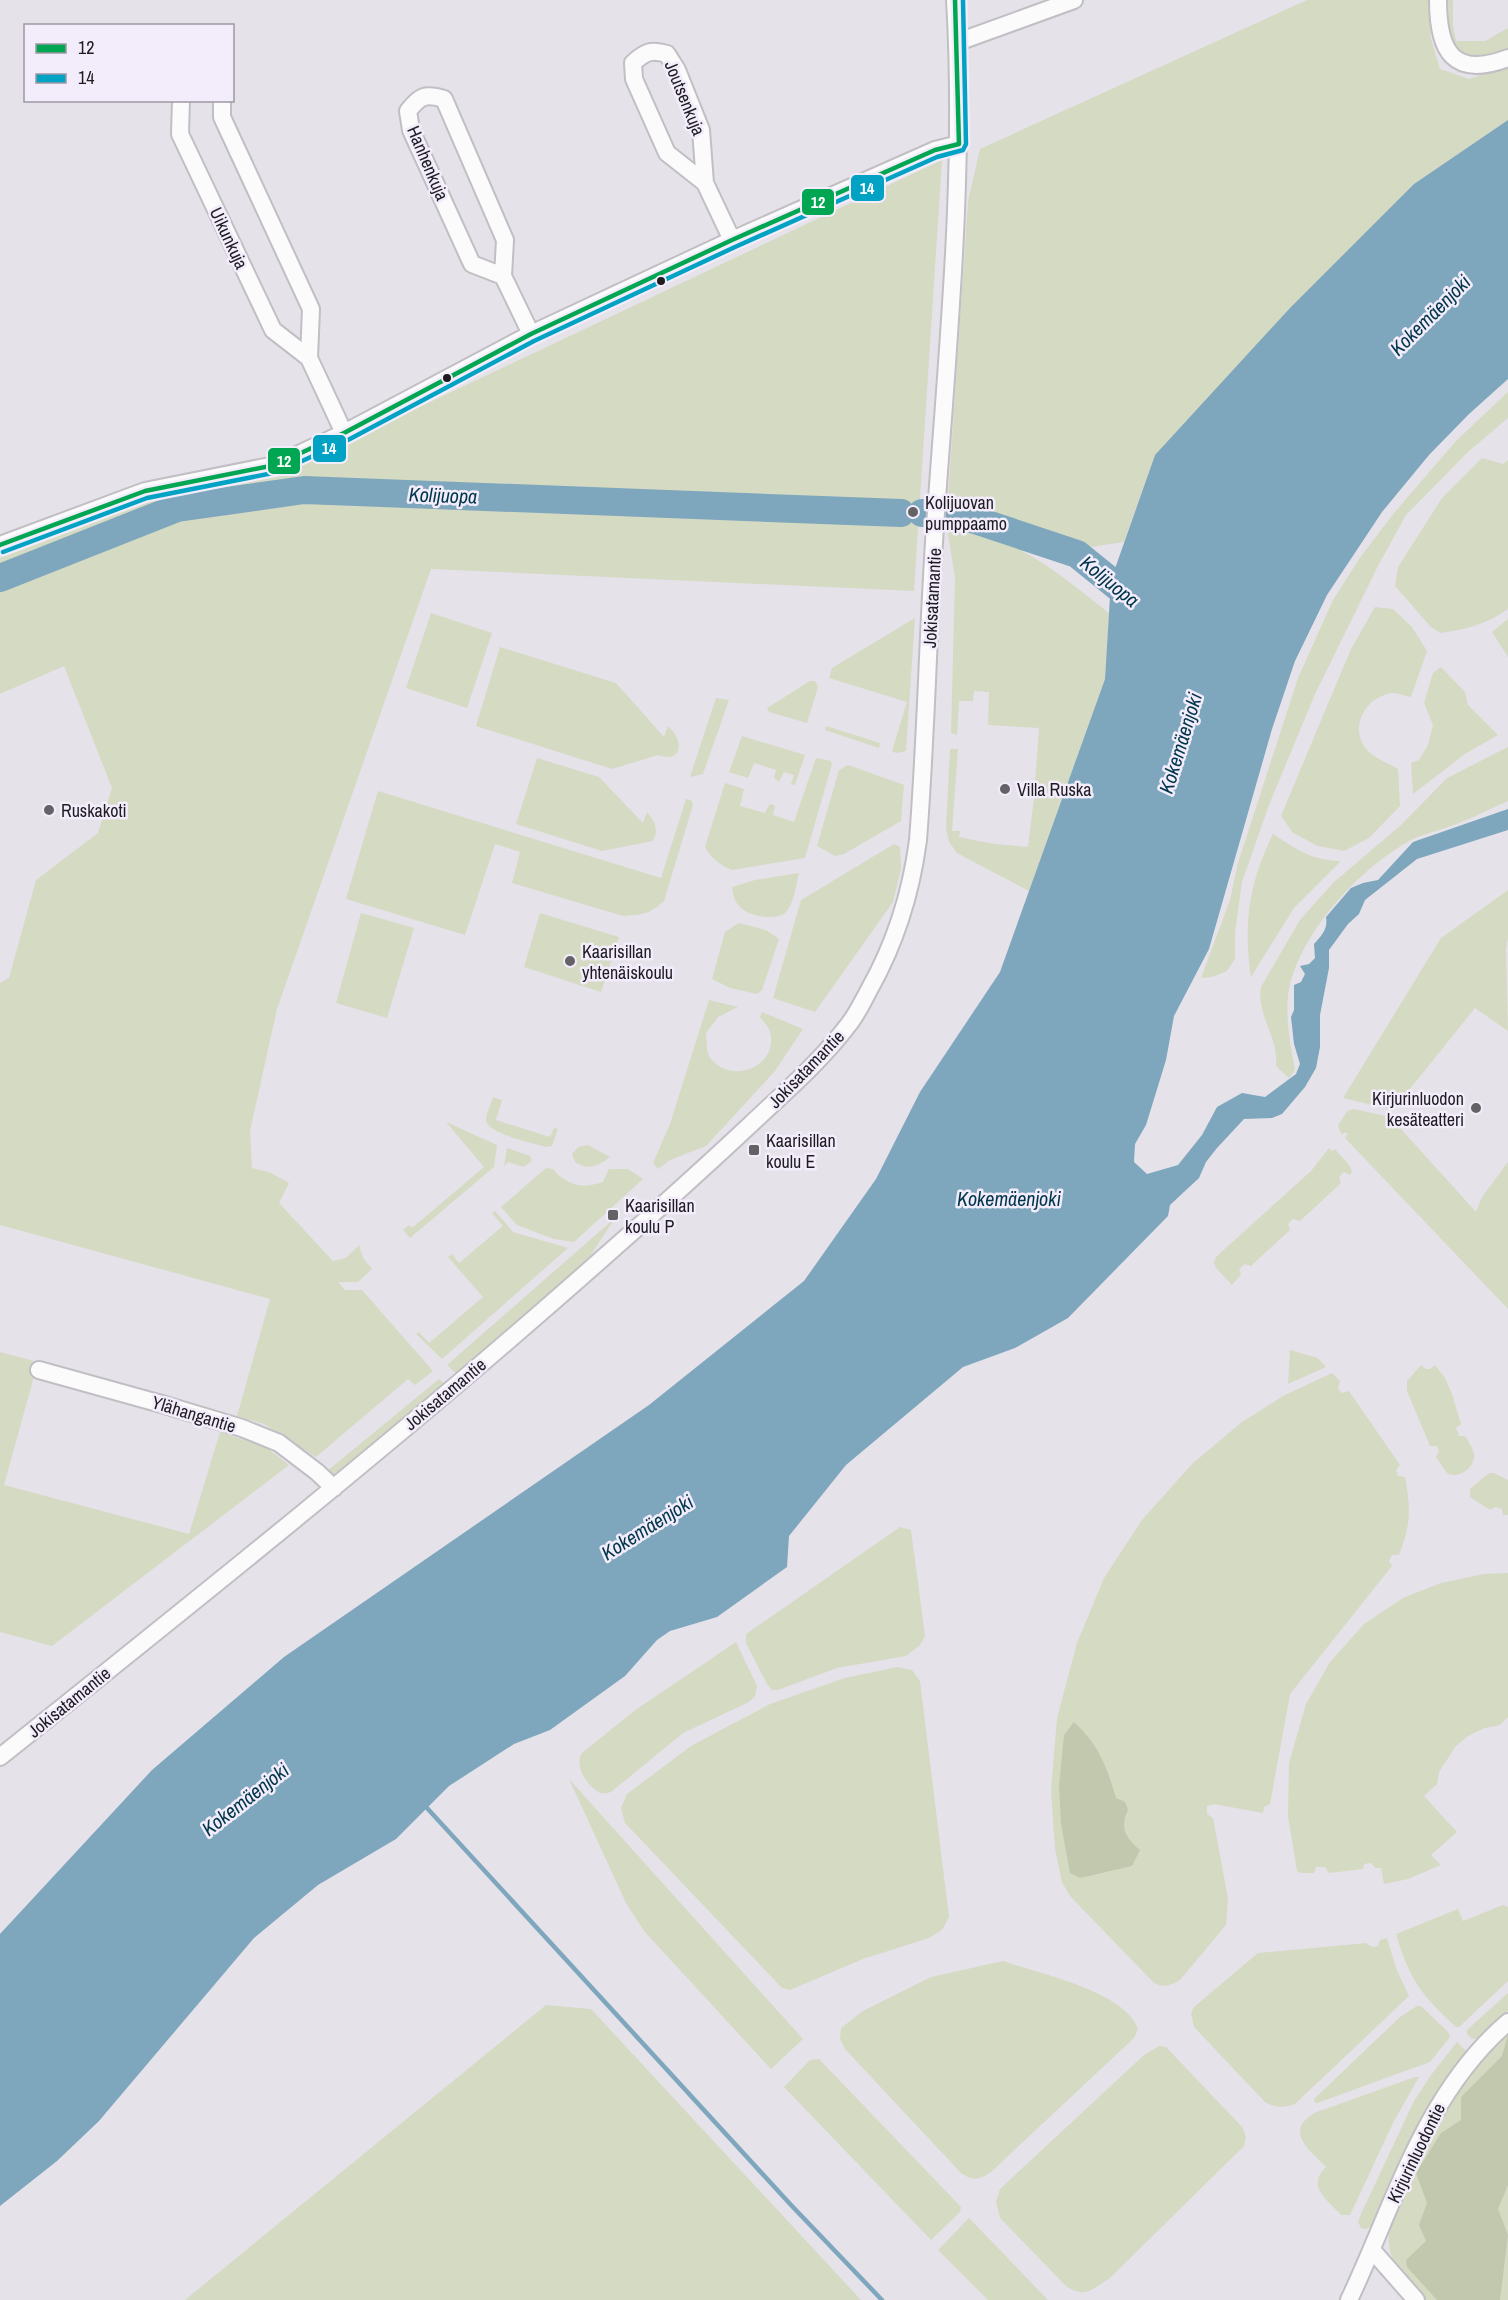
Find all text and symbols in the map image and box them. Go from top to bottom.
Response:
legend [24,24,234,102]
text: 12 [78,35,94,60]
street label: Joutsenkuja [659,57,711,139]
text: 14 [78,65,94,90]
street label: Hanhenkuja [401,122,455,204]
line badge: 14 [850,174,885,202]
text: 14 [860,177,875,199]
line badge: 12 [801,188,835,216]
text: 12 [811,191,825,213]
street label: Uikunkuja [204,203,254,273]
water label: Kokemäenjoki [1384,268,1477,361]
unlabelled marker [655,275,667,287]
unlabelled marker [441,372,453,384]
line badge: 14 [312,434,347,463]
text: 14 [322,437,337,459]
line badge: 12 [267,447,301,475]
text: 12 [277,450,291,472]
water label: Kolijuopa [408,480,478,510]
place label: Kolijuovan pumppaamo [925,490,1007,536]
marker: Kolijuovan pumppaamo [906,505,920,519]
street label: Jokisatamantie [917,547,947,649]
water label: Kolijuopa [1075,549,1145,613]
water label: Kokemäenjoki [1152,689,1208,797]
place label: Villa Ruska [1017,777,1091,802]
marker: Villa Ruska [998,782,1012,796]
place label: Ruskakoti [61,798,127,823]
marker: Ruskakoti [42,803,56,817]
place label: Kaarisillan yhtenäiskoulu [582,939,673,985]
marker: Kaarisillan yhtenäiskoulu [563,954,577,968]
street label: Jokisatamantie [762,1024,850,1114]
place label: Kirjurinluodon kesäteatteri [1372,1086,1464,1132]
marker: Kirjurinluodon kesäteatteri [1469,1101,1483,1115]
place label: Kaarisillan koulu E [766,1128,836,1174]
marker: Kaarisillan koulu E [747,1143,761,1157]
water label: Kokemäenjoki [957,1185,1061,1212]
place label: Kaarisillan koulu P [625,1193,695,1239]
marker: Kaarisillan koulu P [606,1208,620,1222]
street label: Jokisatamantie [399,1352,491,1436]
street label: Ylähangantie [149,1389,239,1439]
water label: Kokemäenjoki [596,1488,699,1566]
street label: Jokisatamantie [22,1661,116,1743]
water label: Kokemäenjoki [196,1756,295,1842]
street label: Kirjurinluodontie [1381,2099,1451,2207]

